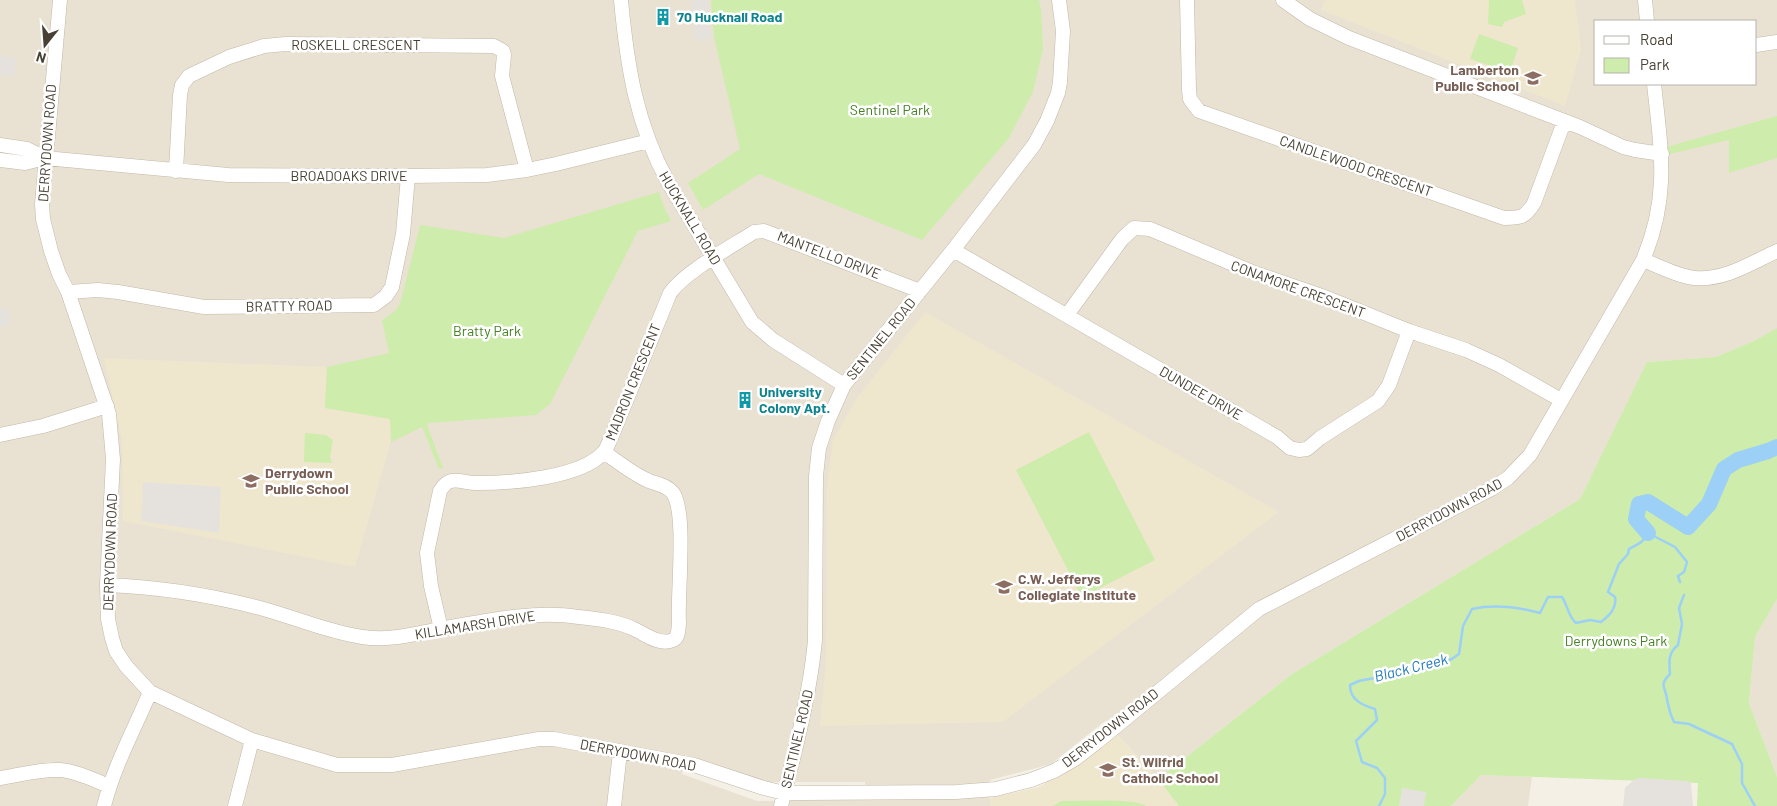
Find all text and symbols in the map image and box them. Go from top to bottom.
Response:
building icon: 70 Hucknall Road [653,7,673,27]
place label: 70 Hucknall Road [677,8,782,25]
north arrow [20,20,70,70]
legend [1594,20,1757,85]
text: Road [1640,30,1673,48]
street label: ROSKELL CRESCENT [291,36,421,53]
text: N [34,48,48,67]
text: Park [1640,55,1670,73]
place label: Lamberton Public School [1435,61,1519,94]
school or university icon: Lamberton Public School [1523,68,1543,88]
street label: DERRYDOWN ROAD [34,84,59,202]
park label: Sentinel Park [850,101,930,118]
street label: CANDLEWOOD CRESCENT [1278,131,1435,200]
street label: BROADOAKS DRIVE [290,167,408,184]
street label: HUCKNALL ROAD [656,168,725,268]
street label: MANTELLO DRIVE [775,227,883,282]
street label: CONAMORE CRESCENT [1229,256,1368,321]
street label: SENTINEL ROAD [842,294,919,383]
street label: BRATTY ROAD [246,296,332,315]
street label: MADRON CRESCENT [601,321,664,443]
park label: Bratty Park [453,322,521,339]
street label: DUNDEE DRIVE [1157,362,1246,423]
place label: University Colony Apt. [759,383,830,416]
building icon: University Colony Apt. [735,390,755,410]
place label: Derrydown Public School [265,464,349,497]
school or university icon: Derrydown Public School [241,471,261,491]
street label: DERRYDOWN ROAD [1393,474,1505,545]
street label: DERRYDOWN ROAD [99,493,120,611]
place label: C.W. Jefferys Collegiate Institute [1018,570,1136,603]
school or university icon: C.W. Jefferys Collegiate Institute [994,577,1014,597]
street label: KILLAMARSH DRIVE [413,607,536,642]
park label: Derrydowns Park [1565,632,1667,649]
water label: Black Creek [1372,649,1450,685]
street label: DERRYDOWN ROAD [1058,685,1161,771]
street label: SENTINEL ROAD [777,688,816,790]
street label: DERRYDOWN ROAD [579,735,698,774]
place label: St. Wilfrid Catholic School [1122,753,1218,786]
school or university icon: St. Wilfrid Catholic School [1098,760,1118,780]

